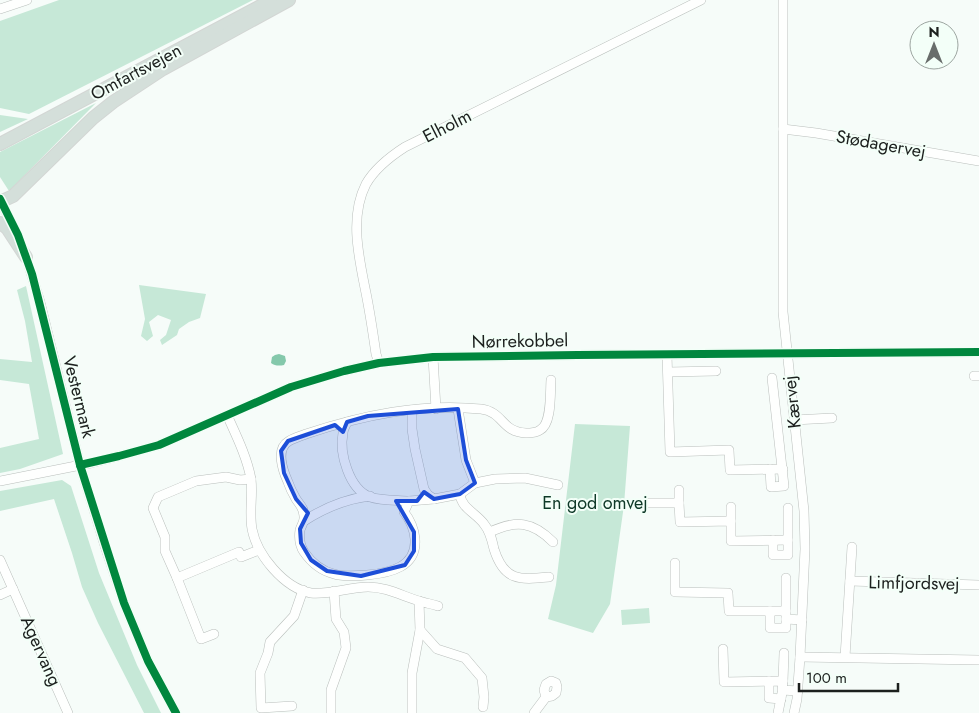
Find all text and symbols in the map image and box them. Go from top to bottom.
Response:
north arrow [909,20,959,70]
text: N [928,22,940,42]
street label: Omfartsvejen [86,37,186,107]
street label: Elholm [418,103,476,149]
street label: Stødagervej [834,123,928,165]
street label: Nørrekobbel [472,327,568,355]
street label: Vestermark [56,353,102,441]
street label: Kærvej [776,374,808,430]
park label: En god omvej [542,490,648,516]
street label: Limfjordsvej [868,569,960,597]
street label: Agervang [14,612,68,690]
scale bar [799,660,898,692]
text: 100 m [806,667,847,689]

